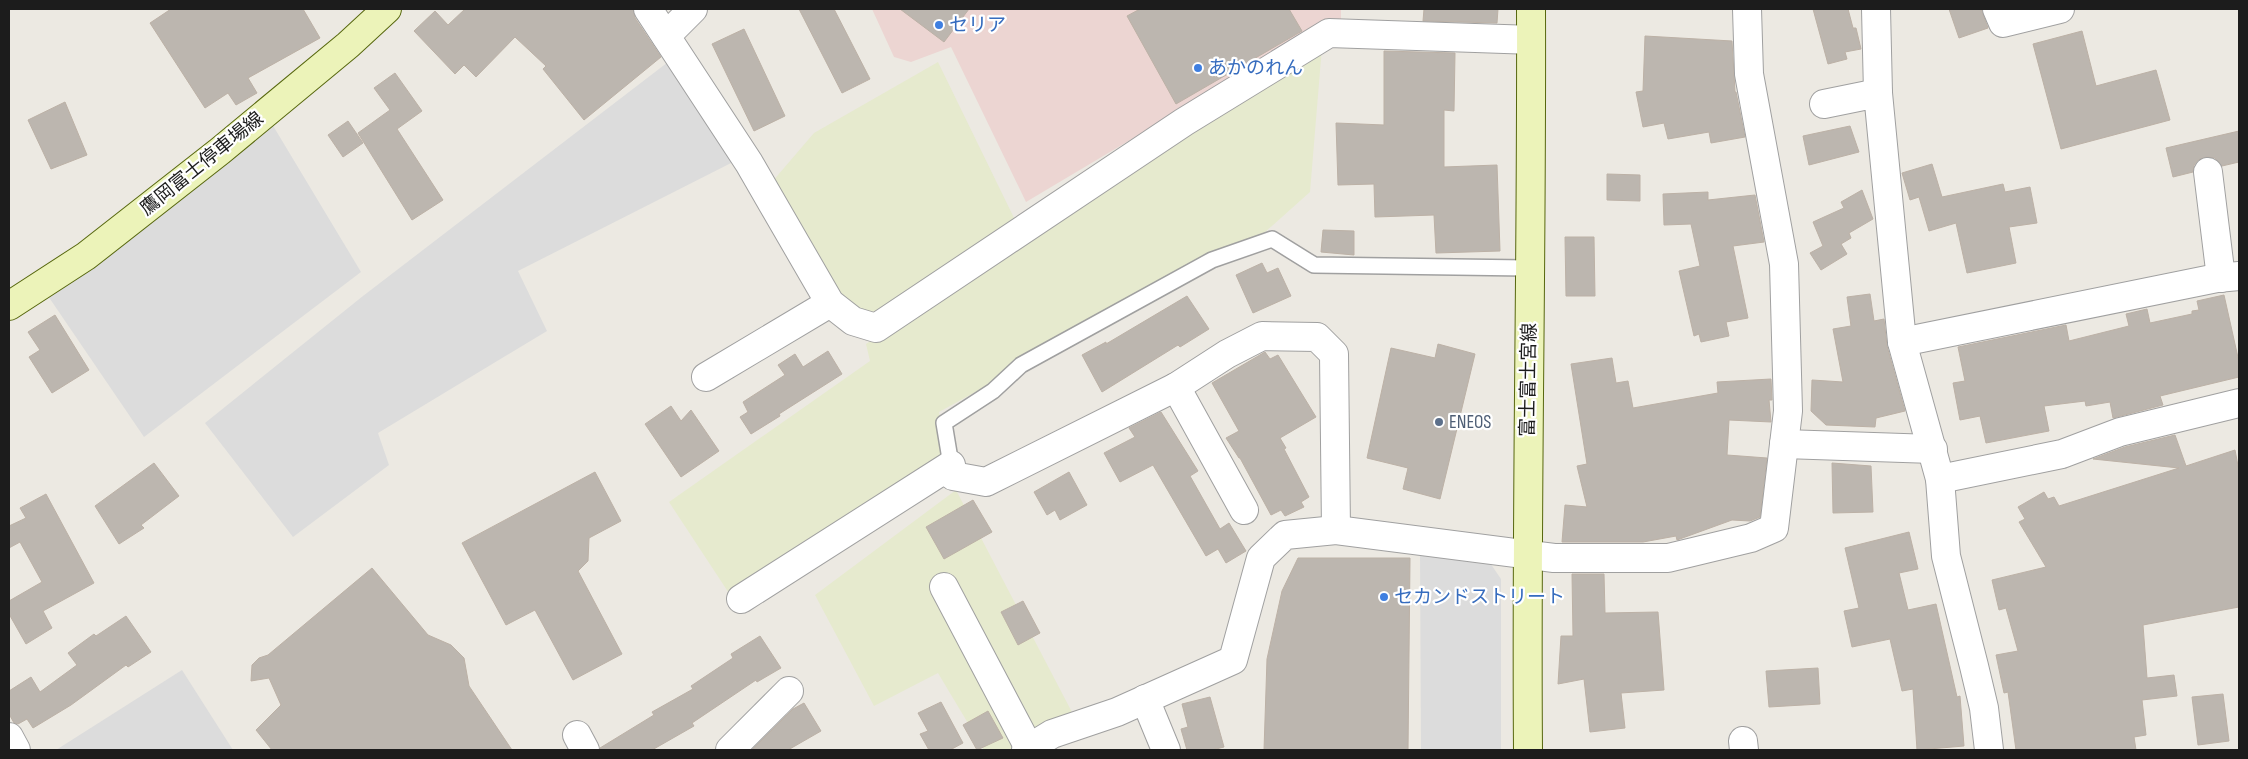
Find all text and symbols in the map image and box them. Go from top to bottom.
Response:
place label: セリア [949,14,1006,37]
marker: セリア [933,19,945,31]
place label: あかのれん [1208,57,1303,80]
marker: あかのれん [1192,62,1204,74]
street label: 鷹岡富士停車場線 [136,107,268,221]
street label: 富士富士宮線 [1517,323,1541,437]
place label: ENEOS [1449,411,1491,434]
marker: ENEOS [1433,416,1445,428]
place label: セカンドストリート [1394,586,1565,609]
marker: セカンドストリート [1378,591,1390,603]

